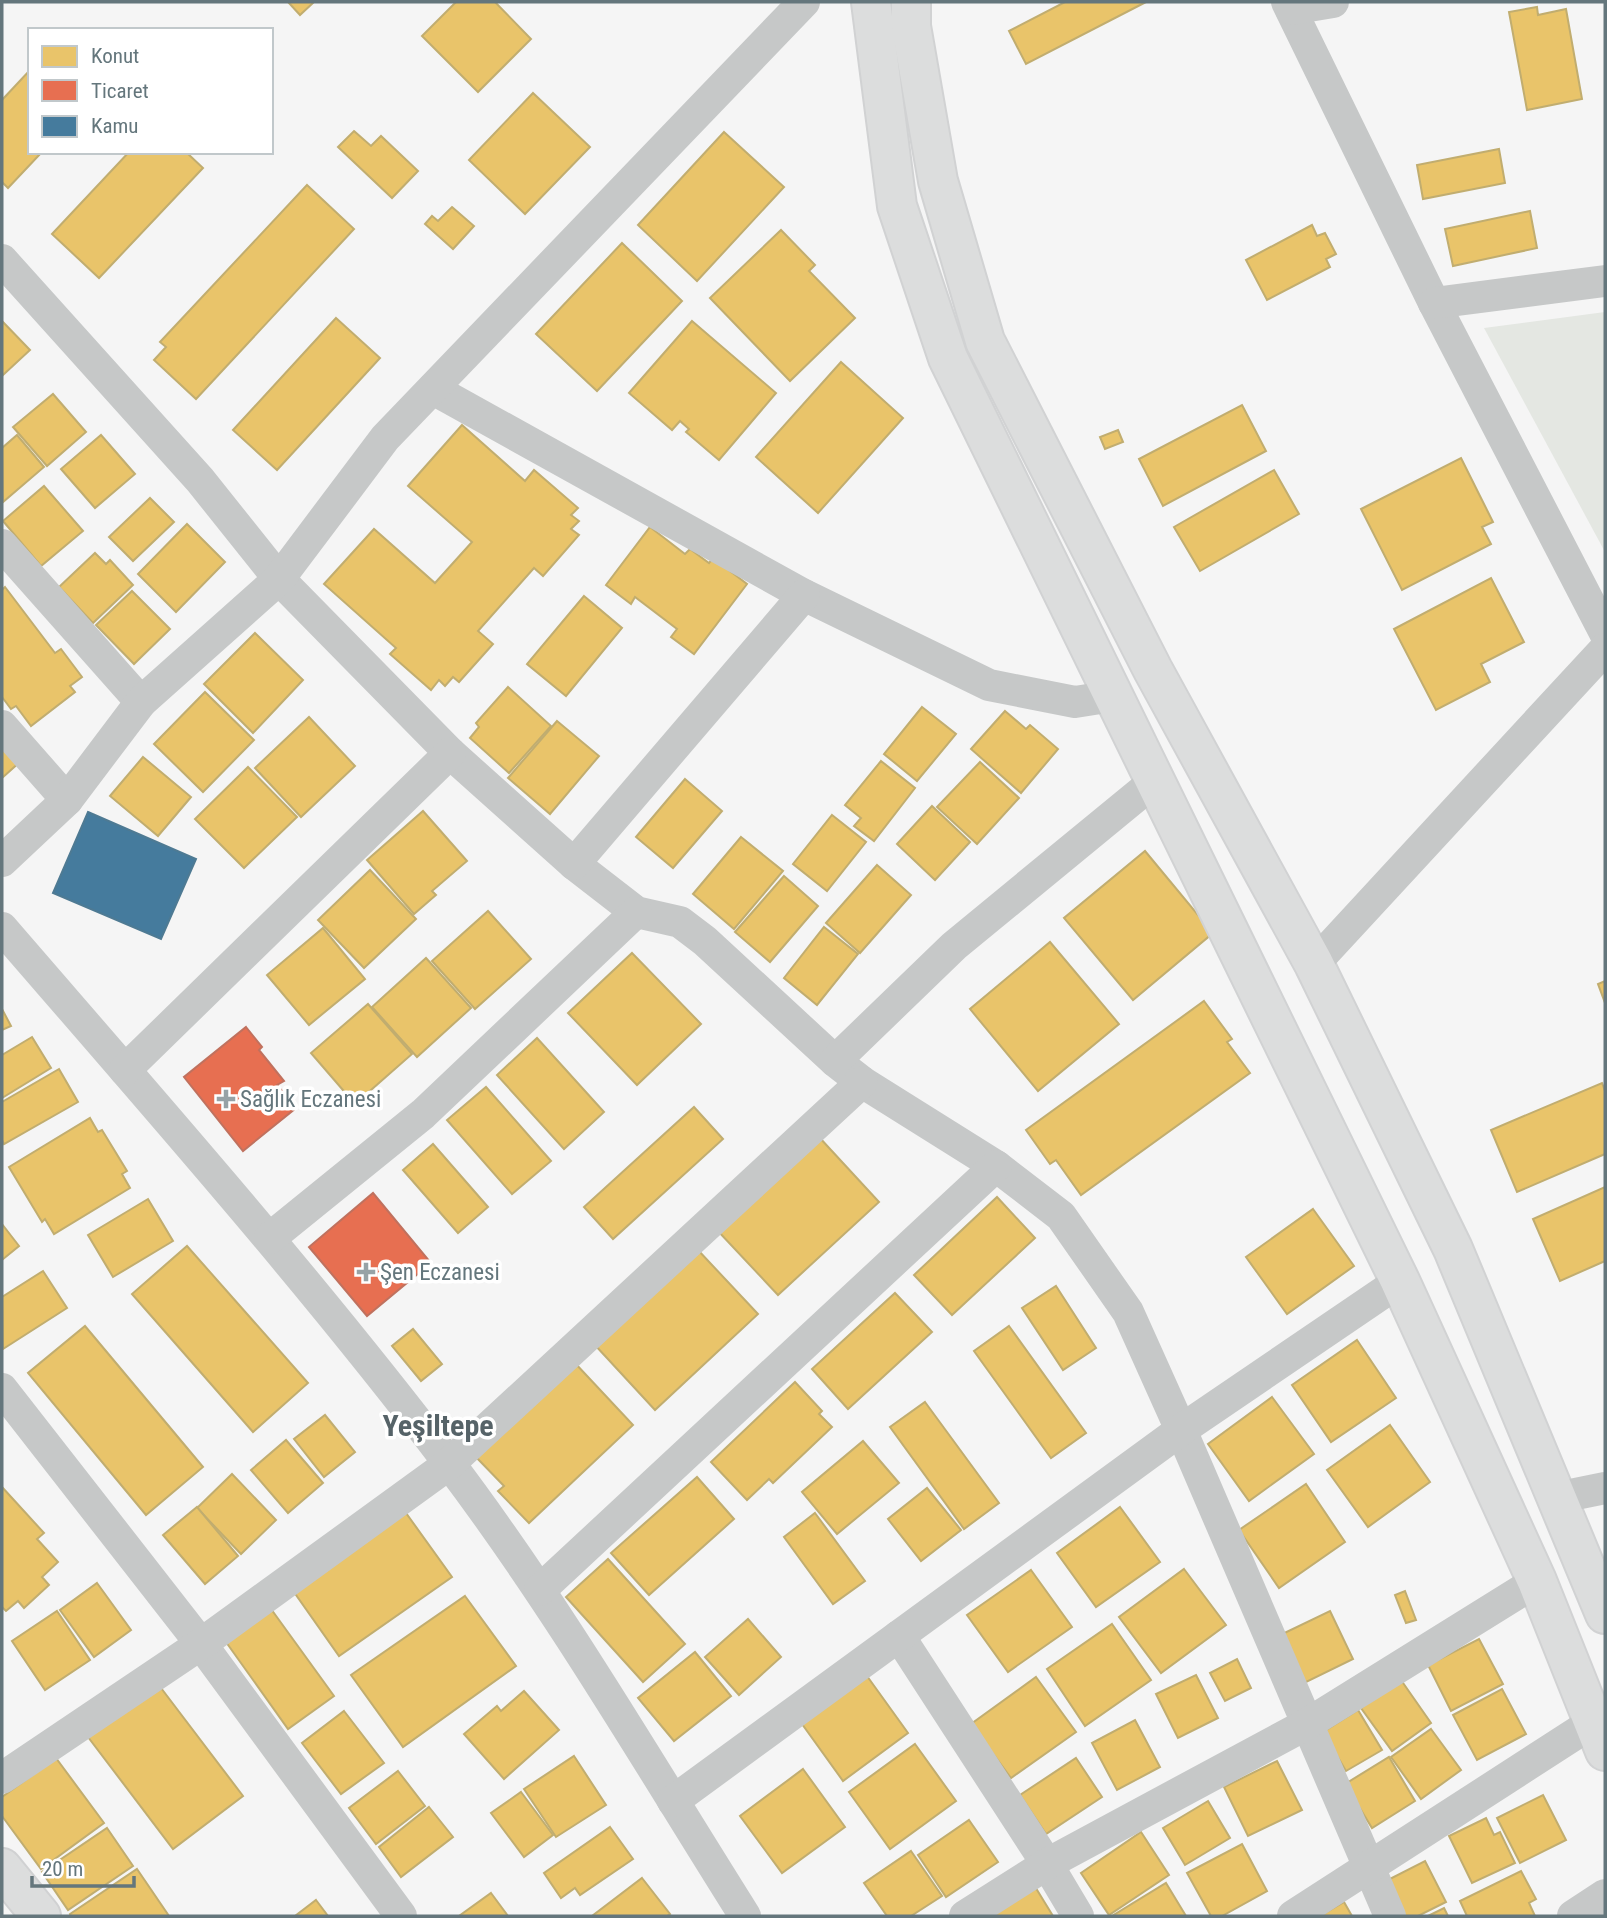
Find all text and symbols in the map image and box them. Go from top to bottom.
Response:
legend [28,28,273,154]
text: Konut [91,44,139,68]
text: Ticaret [91,79,149,103]
text: Kamu [91,114,138,138]
place label: Sağlık Eczanesi [240,1086,381,1113]
marker: Sağlık Eczanesi [218,1091,234,1107]
place label: Şen Eczanesi [380,1259,500,1286]
marker: Şen Eczanesi [358,1264,374,1280]
district label: Yeşiltepe [382,1408,494,1443]
scale bar [32,1844,133,1888]
text: 20 m [42,1857,83,1881]

